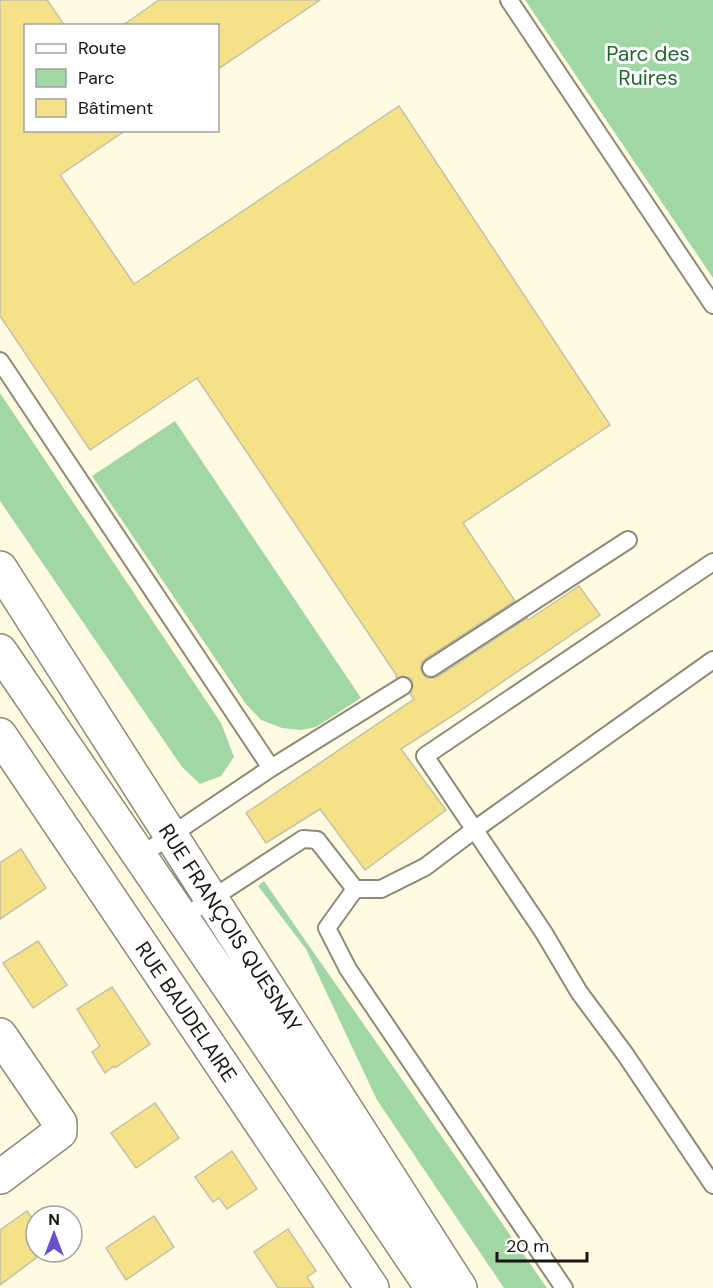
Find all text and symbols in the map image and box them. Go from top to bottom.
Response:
legend [24,24,219,132]
text: Route [78,36,126,60]
park label: Parc des Ruires [606,40,690,92]
text: Parc [78,66,114,90]
text: Bâtiment [78,96,153,120]
street label: RUE FRANÇOIS QUESNAY [152,818,308,1038]
street label: RUE BAUDELAIRE [129,936,243,1088]
north arrow [24,1204,84,1264]
text: N [48,1209,60,1230]
scale bar [497,1225,587,1263]
text: 20 m [506,1234,549,1258]

